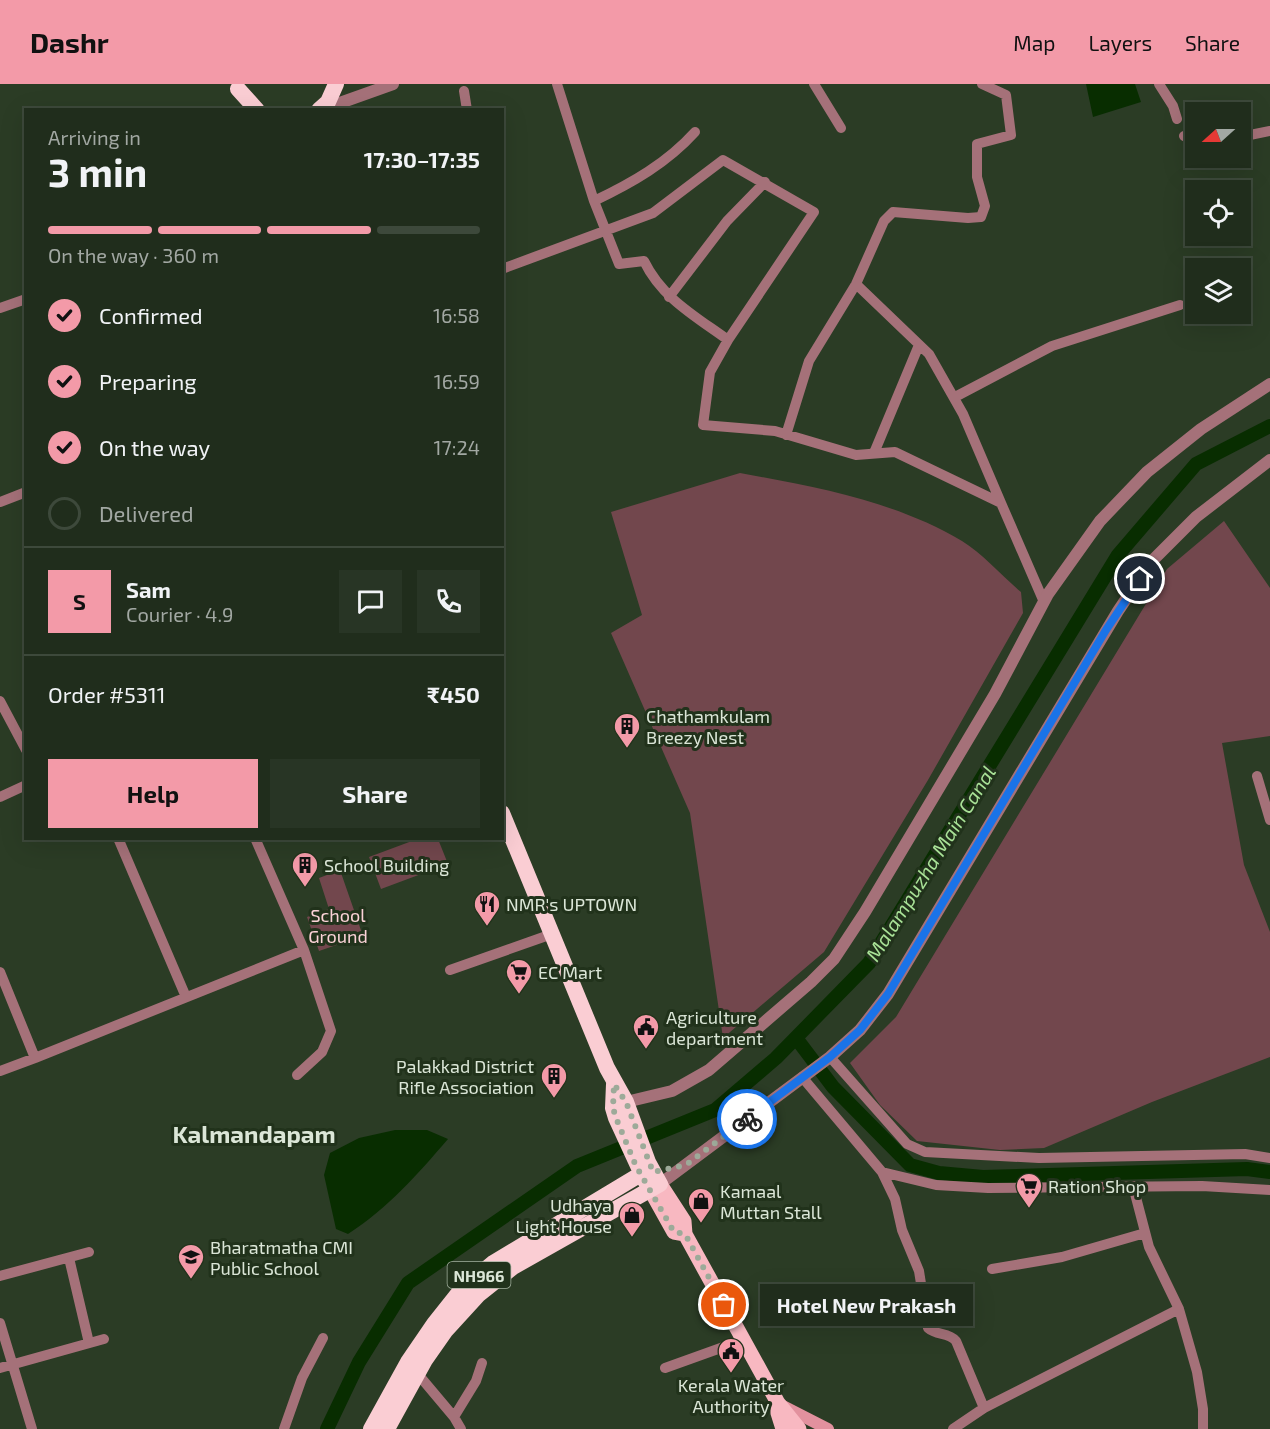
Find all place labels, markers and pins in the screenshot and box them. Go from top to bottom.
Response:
pin [1114,553,1165,604]
place label: Chathamkulam Breezy Nest [646,705,770,748]
building icon: Chathamkulam Breezy Nest [612,711,642,749]
building icon: School Building [290,850,320,888]
place label: School Building [324,854,449,876]
restaurant icon: NMR's UPTOWN [472,889,502,927]
place label: NMR's UPTOWN [506,893,637,915]
supermarket icon: EC Mart [504,957,534,995]
place label: EC Mart [538,961,602,983]
place label: Agriculture department [666,1006,763,1049]
public building icon: Agriculture department [631,1012,661,1050]
place label: Palakkad District Rifle Association [396,1055,534,1098]
building icon: Palakkad District Rifle Association [539,1061,569,1099]
supermarket icon: Ration Shop [1014,1171,1044,1209]
place label: Ration Shop [1048,1175,1146,1197]
place label: Kamaal Muttan Stall [720,1180,822,1223]
shop icon: Kamaal Muttan Stall [686,1186,716,1224]
place label: Udhaya Light House [516,1194,612,1237]
shop icon: Udhaya Light House [617,1200,647,1238]
place label: Bharatmatha CMI Public School [210,1236,353,1279]
school or university icon: Bharatmatha CMI Public School [176,1242,206,1280]
pin [698,1279,749,1330]
callout: Hotel New Prakash [760,1284,973,1326]
public building icon: Kerala Water Authority [716,1336,746,1374]
place label: Kerala Water Authority [678,1374,784,1417]

